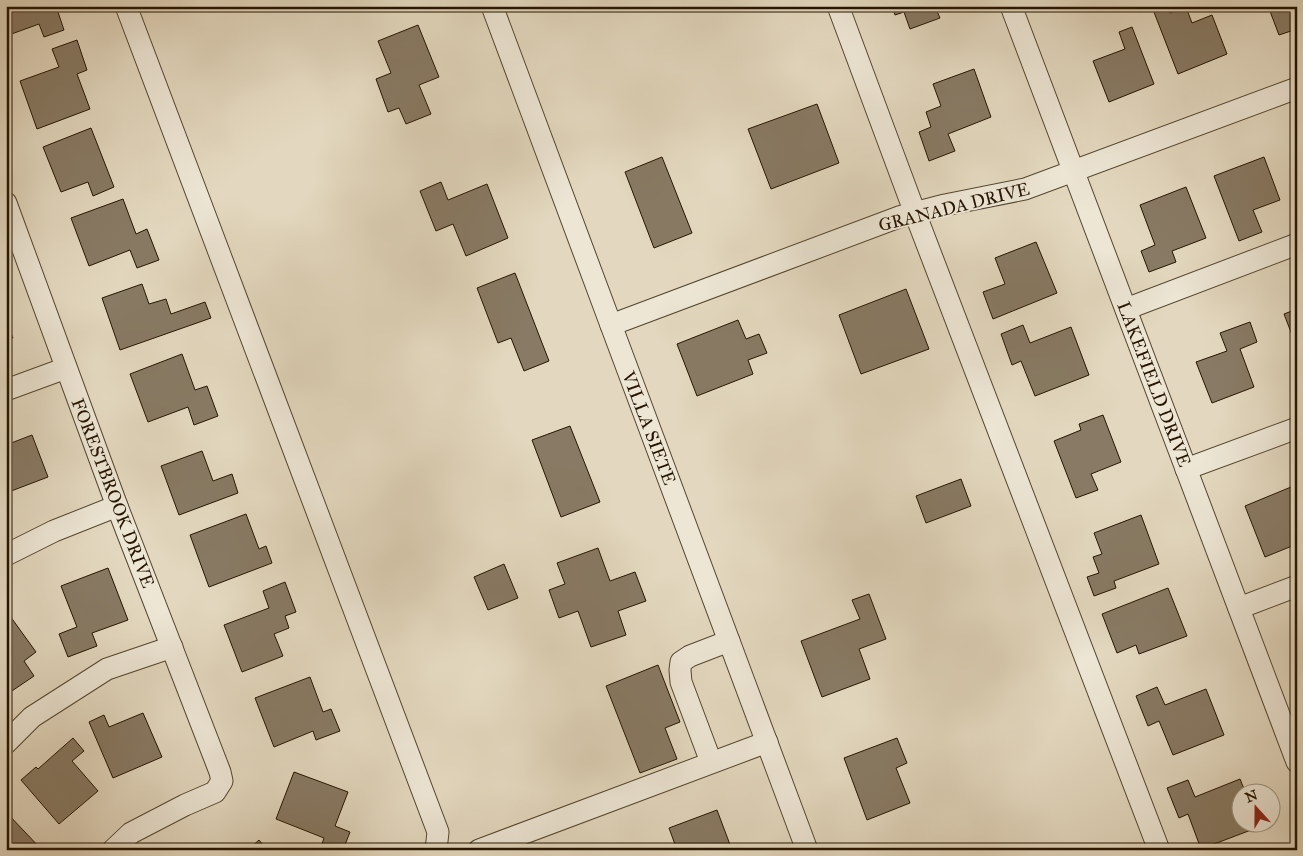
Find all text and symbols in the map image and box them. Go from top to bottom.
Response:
street label: GRANADA DRIVE [876,178,1032,236]
street label: LAKEFIELD DRIVE [1112,298,1196,470]
street label: VILLA SIETE [617,367,681,488]
street label: FORESTBROOK DRIVE [67,395,159,591]
north arrow [1230,784,1280,834]
text: N [1243,786,1260,806]

